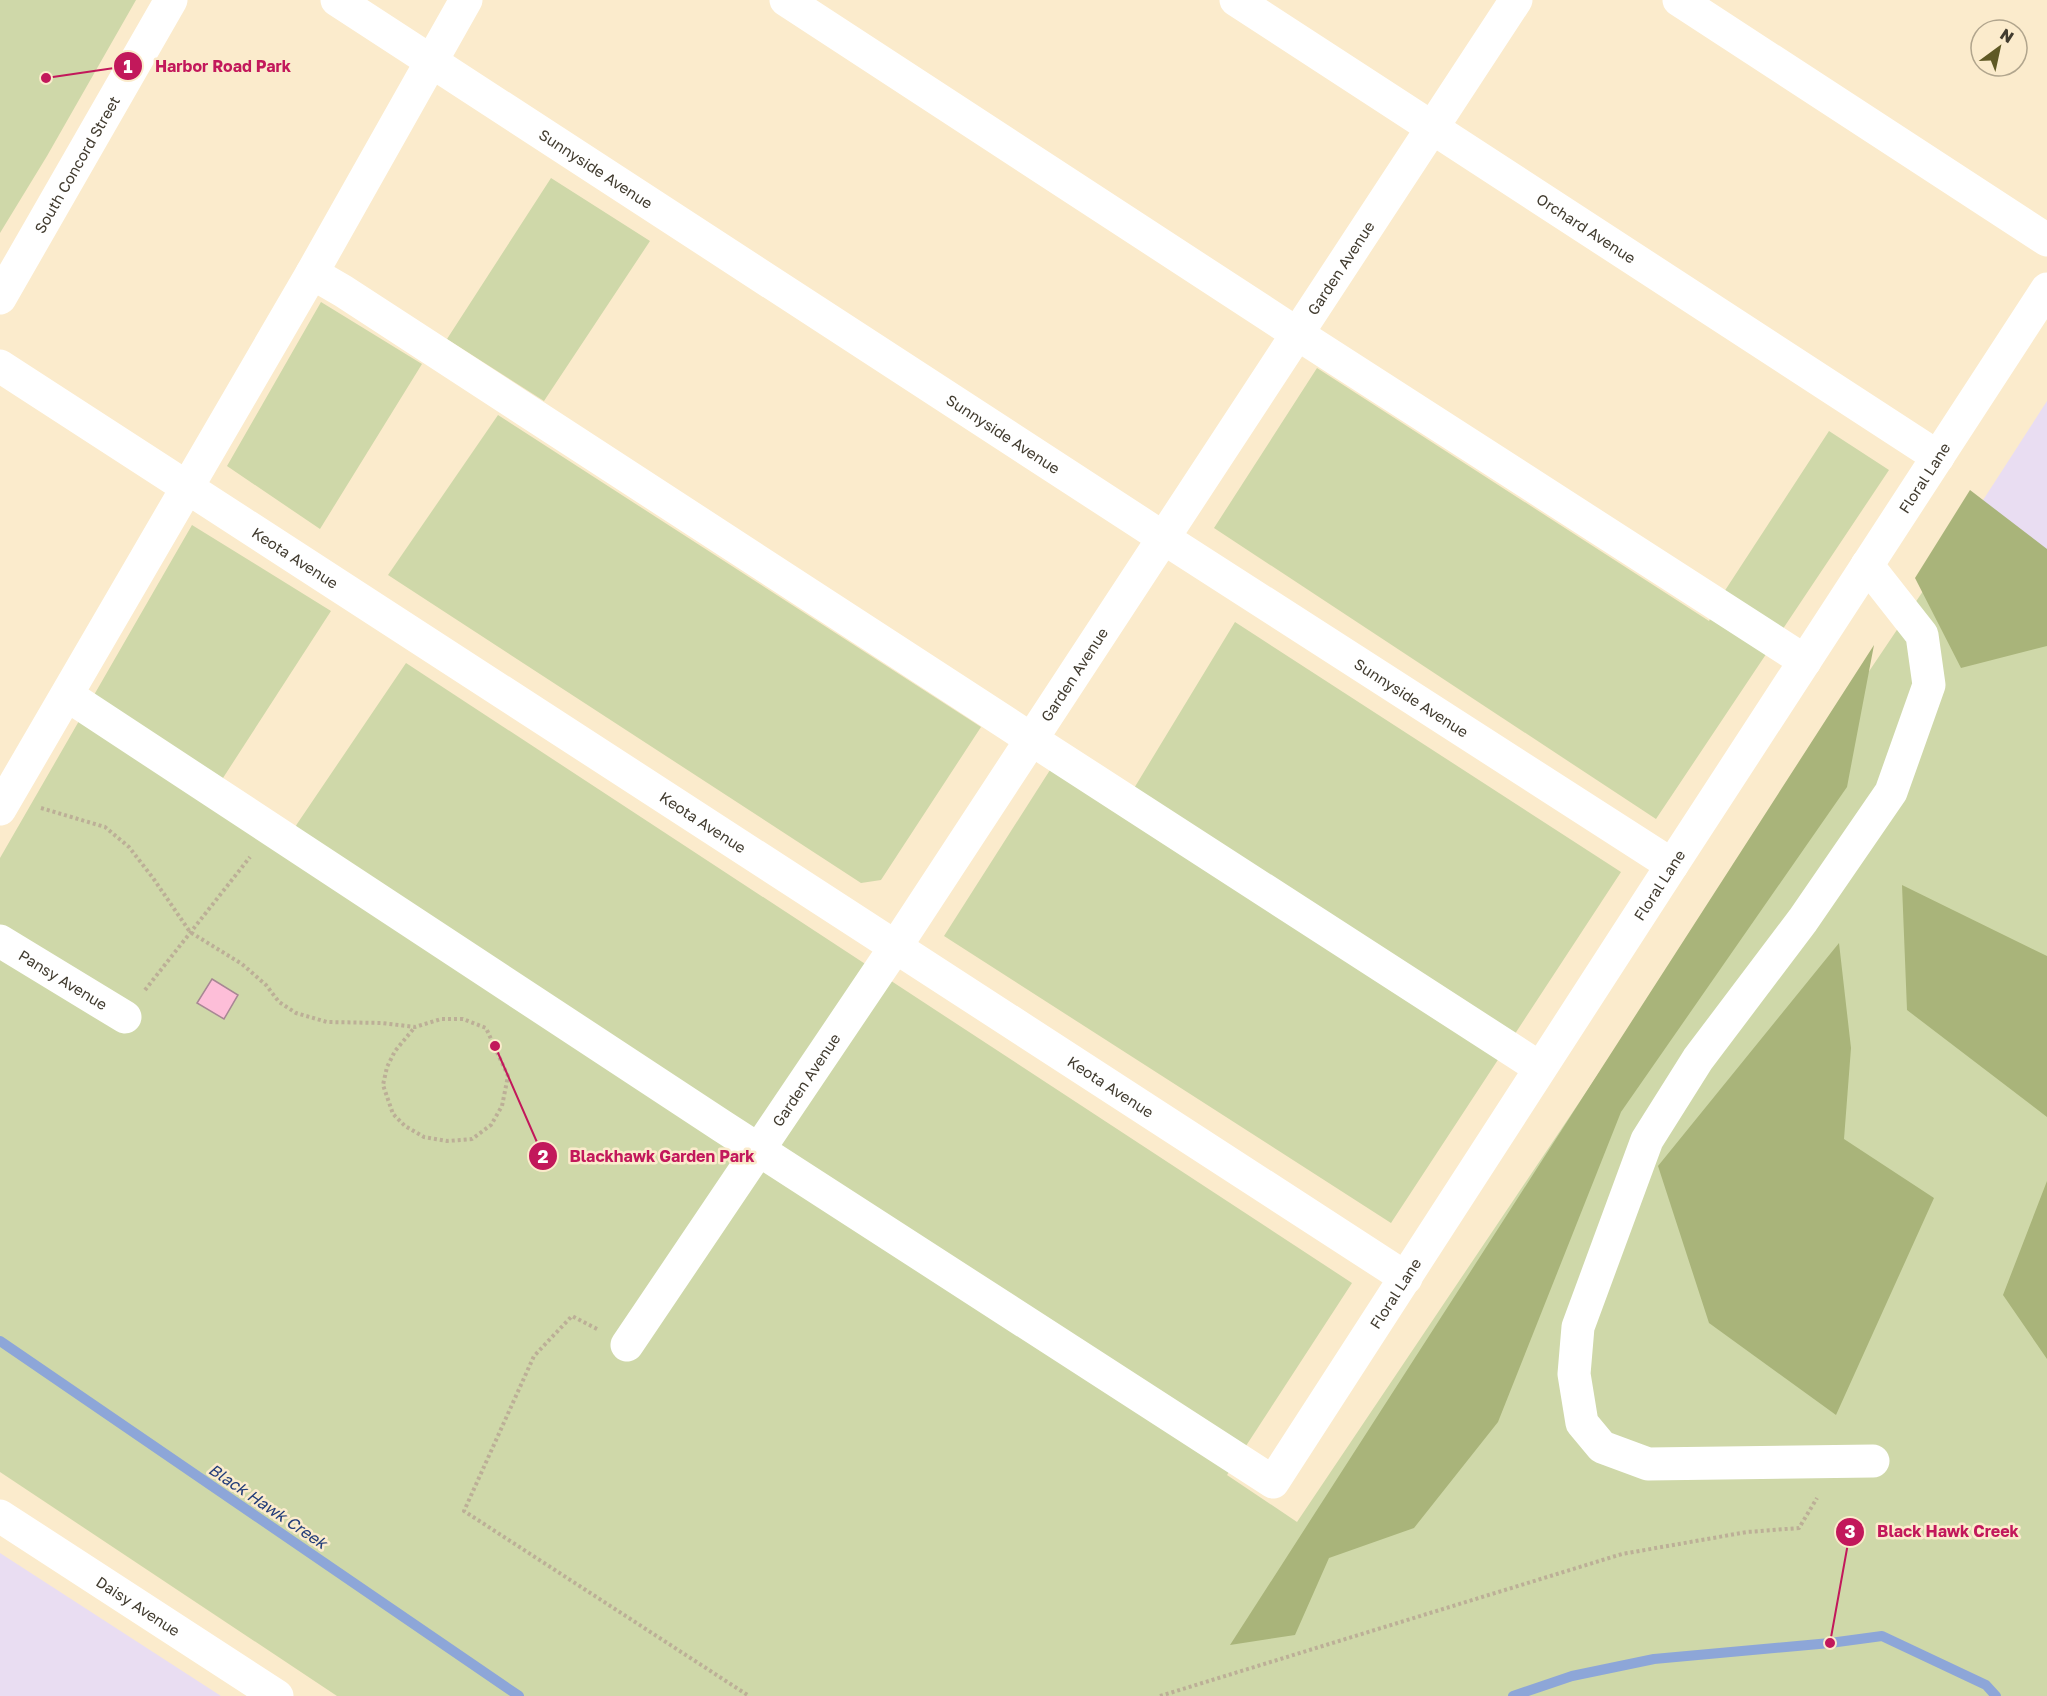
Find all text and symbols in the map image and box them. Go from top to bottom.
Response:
north arrow [1969,18,2029,78]
text: N [1997,24,2018,47]
callout: Harbor Road Park [113,49,303,83]
text: 1 [123,55,133,77]
text: Harbor Road Park [155,56,292,76]
street label: South Concord Street [30,92,123,236]
street label: Sunnyside Avenue [536,125,656,212]
street label: Orchard Avenue [1533,189,1639,267]
street label: Garden Avenue [1303,217,1378,318]
street label: Sunnyside Avenue [943,390,1064,477]
street label: Floral Lane [1895,439,1954,516]
street label: Keota Avenue [249,523,342,592]
street label: Garden Avenue [1037,624,1112,725]
street label: Sunnyside Avenue [1351,654,1472,741]
street label: Keota Avenue [657,788,750,857]
street label: Floral Lane [1630,846,1689,924]
street label: Pansy Avenue [16,946,111,1013]
street label: Garden Avenue [768,1029,844,1130]
street label: Keota Avenue [1064,1052,1157,1121]
callout: Blackhawk Garden Park [528,1139,767,1173]
text: 2 [538,1145,549,1167]
text: Blackhawk Garden Park [569,1146,755,1166]
street label: Floral Lane [1366,1254,1425,1332]
water label: Black Hawk Creek [205,1459,333,1554]
callout: Black Hawk Creek [1835,1515,2031,1549]
text: 3 [1845,1520,1856,1542]
text: Black Hawk Creek [1877,1521,2020,1541]
street label: Daisy Avenue [93,1572,184,1640]

